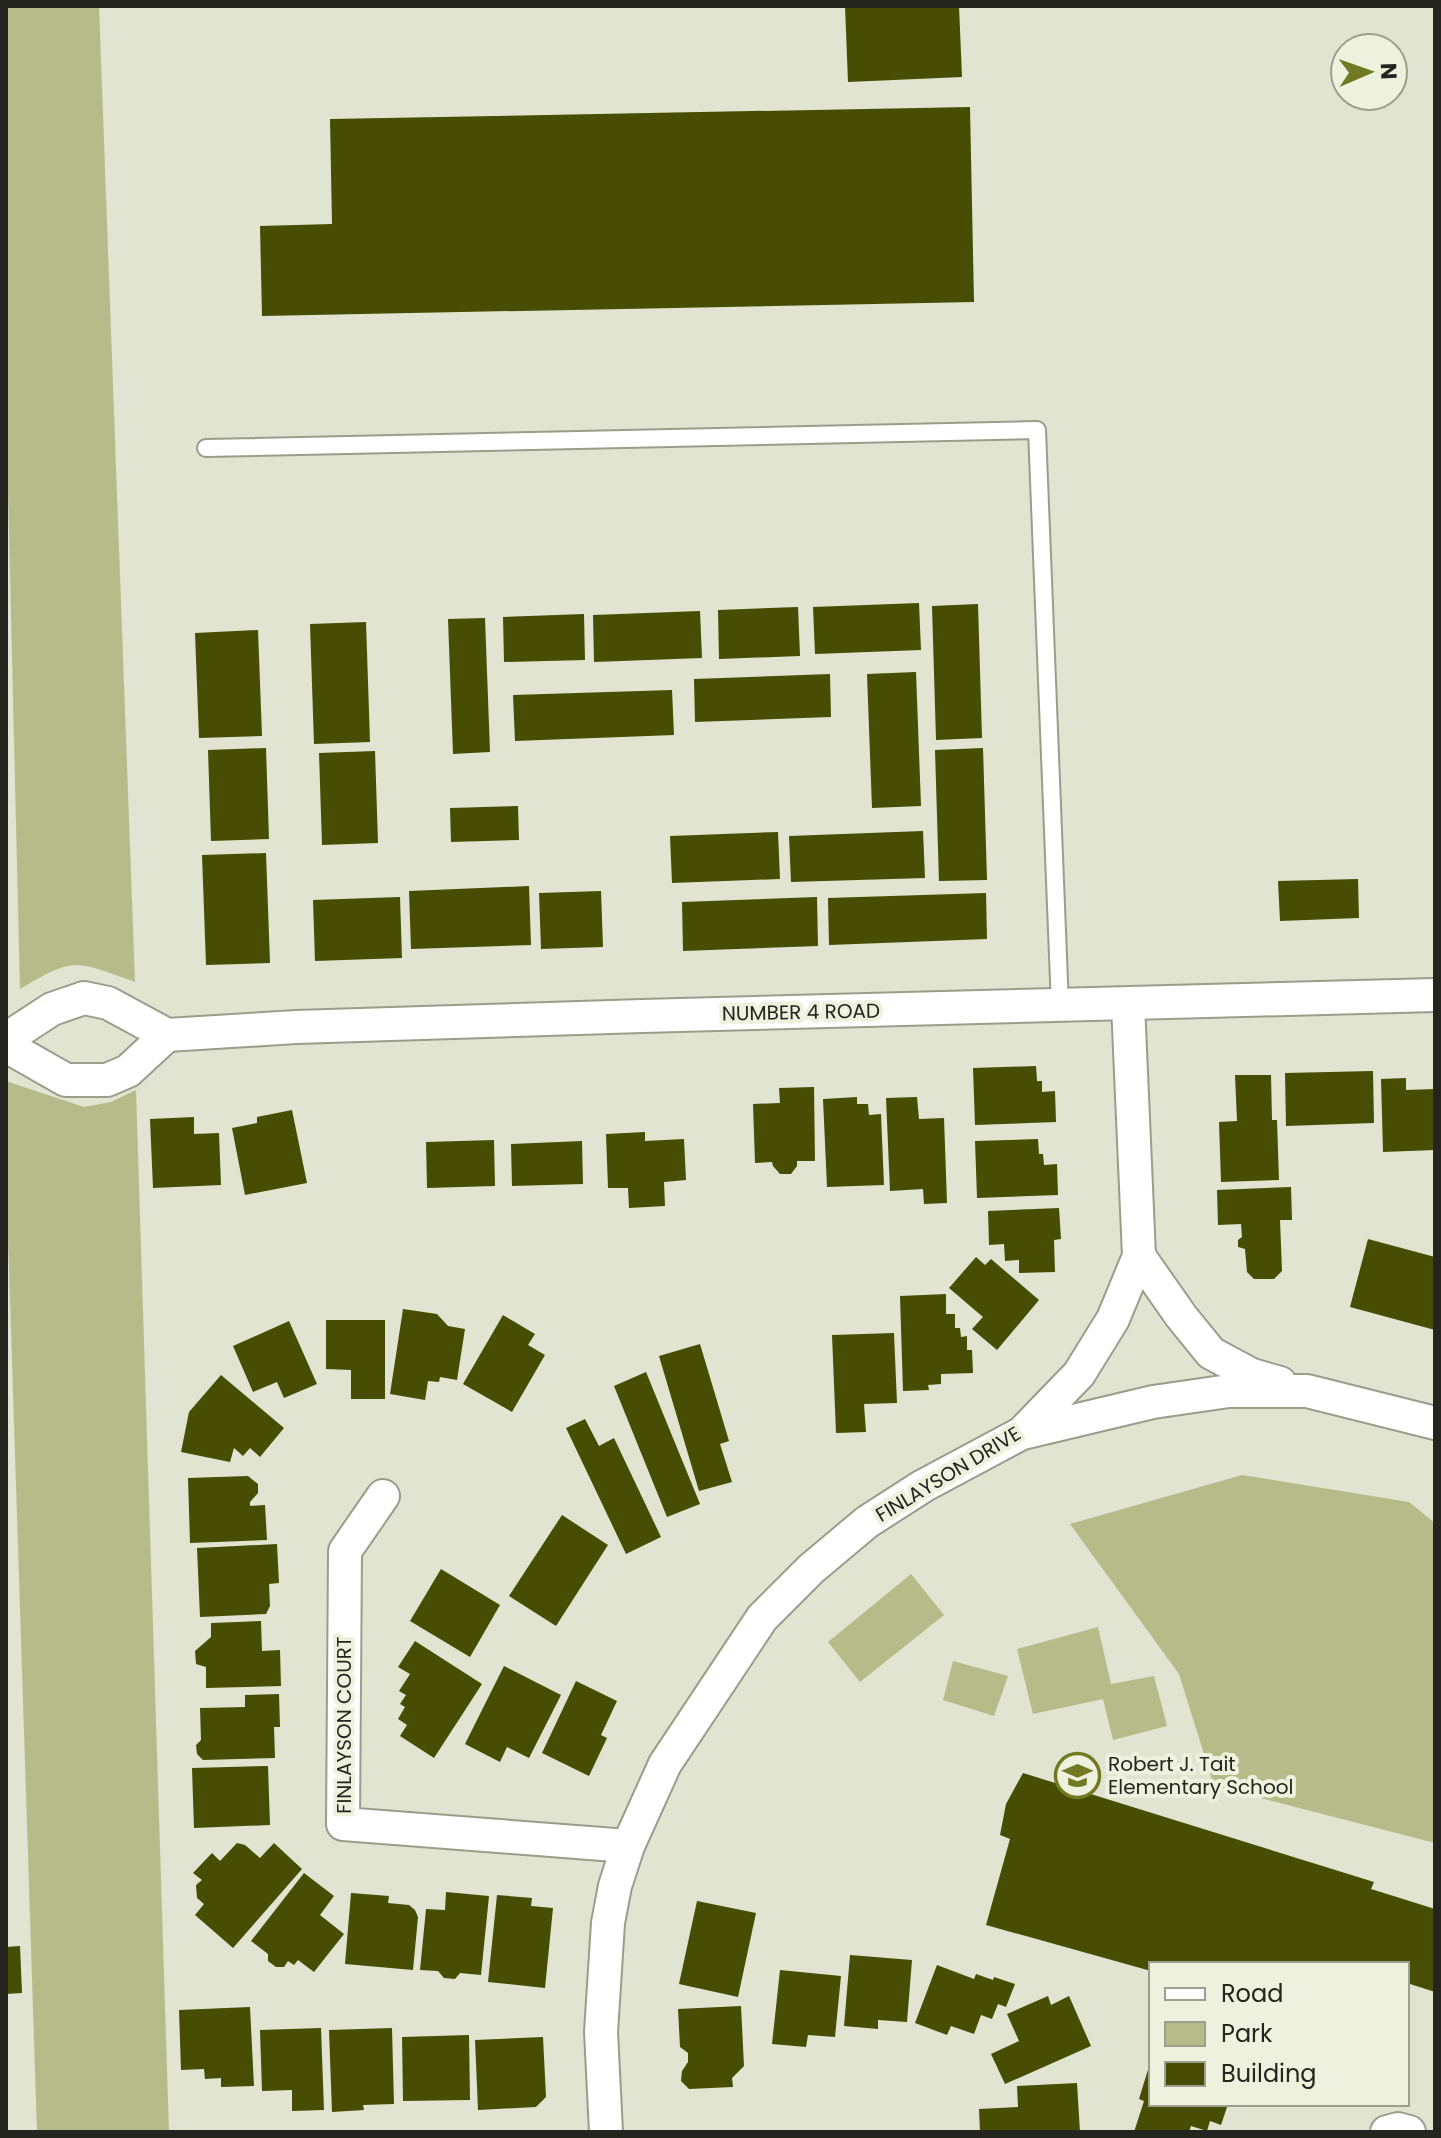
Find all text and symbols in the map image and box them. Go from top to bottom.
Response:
north arrow [1329,32,1409,112]
text: N [1373,63,1404,80]
street label: NUMBER 4 ROAD [722,997,880,1027]
street label: FINLAYSON DRIVE [870,1420,1026,1528]
street label: FINLAYSON COURT [330,1636,358,1814]
place label: Robert J. Tait Elementary School [1108,1750,1293,1801]
school or university icon: Robert J. Tait Elementary School [1053,1751,1101,1799]
legend [1149,1962,1409,2106]
text: Road [1221,1977,1283,2010]
text: Park [1221,2017,1273,2050]
text: Building [1221,2057,1317,2090]

